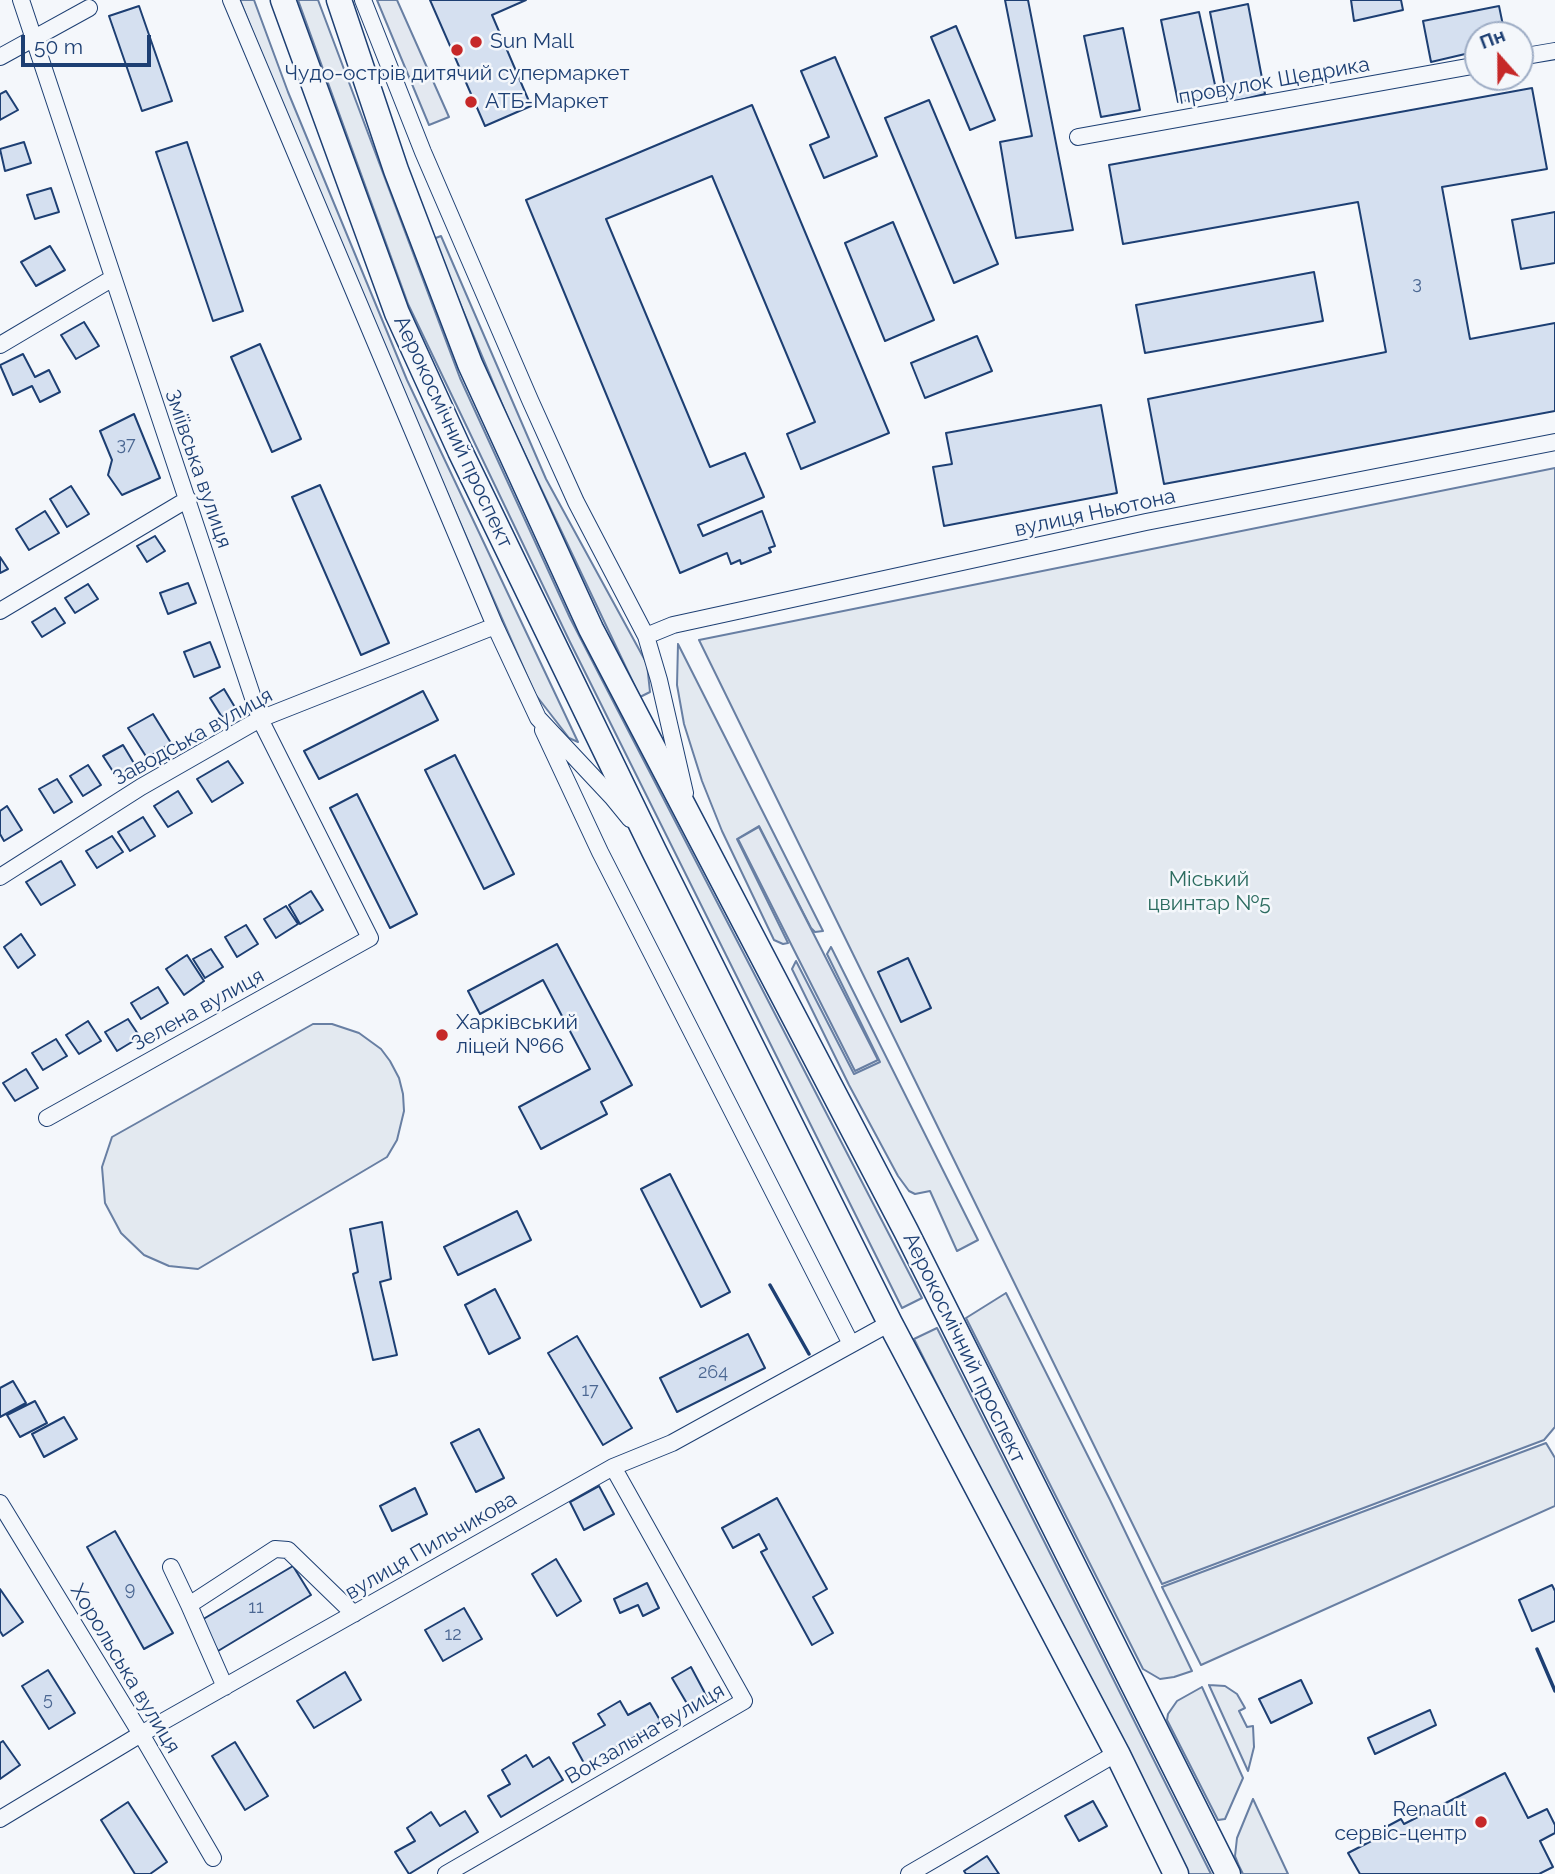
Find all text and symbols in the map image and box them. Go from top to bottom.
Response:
scale bar [24,21,154,65]
north arrow [1464,21,1534,91]
text: Пн [1476,23,1508,53]
place label: Sun Mall [490,29,574,55]
text: 50 m [34,34,83,59]
marker: Sun Mall [468,34,484,50]
marker: Чудо-острів дитячий супермаркет [449,42,465,58]
street label: провулок Щедрика [1176,52,1372,110]
place label: Чудо-острів дитячий супермаркет [285,61,629,87]
place label: АТБ-Маркет [485,89,609,115]
marker: АТБ-Маркет [463,94,479,110]
house number: 3 [1412,273,1422,295]
street label: Аерокосмічний проспект [388,312,518,552]
street label: Зміївська вулиця [159,386,237,552]
house number: 37 [116,434,136,456]
street label: вулиця Ньютона [1012,484,1178,542]
street label: Заводська вулиця [109,683,277,791]
park label: Міський цвинтар №5 [1147,867,1271,917]
street label: Зелена вулиця [128,963,268,1057]
place label: Харківський ліцей №66 [456,1010,578,1060]
marker: Харківський ліцей №66 [434,1027,450,1043]
street label: Аерокосмічний проспект [897,1229,1031,1467]
house number: 264 [698,1362,728,1384]
house number: 17 [581,1380,599,1402]
street label: вулиця Пильчикова [341,1487,521,1605]
house number: 9 [125,1579,135,1601]
street label: Хорольська вулиця [65,1580,185,1758]
house number: 11 [248,1597,264,1619]
house number: 12 [444,1624,462,1646]
street label: Вокзальна вулиця [561,1678,729,1790]
house number: 5 [43,1689,53,1711]
place label: Renault сервіс-центр [1334,1797,1467,1847]
marker: Renault сервіс-центр [1473,1814,1489,1830]

